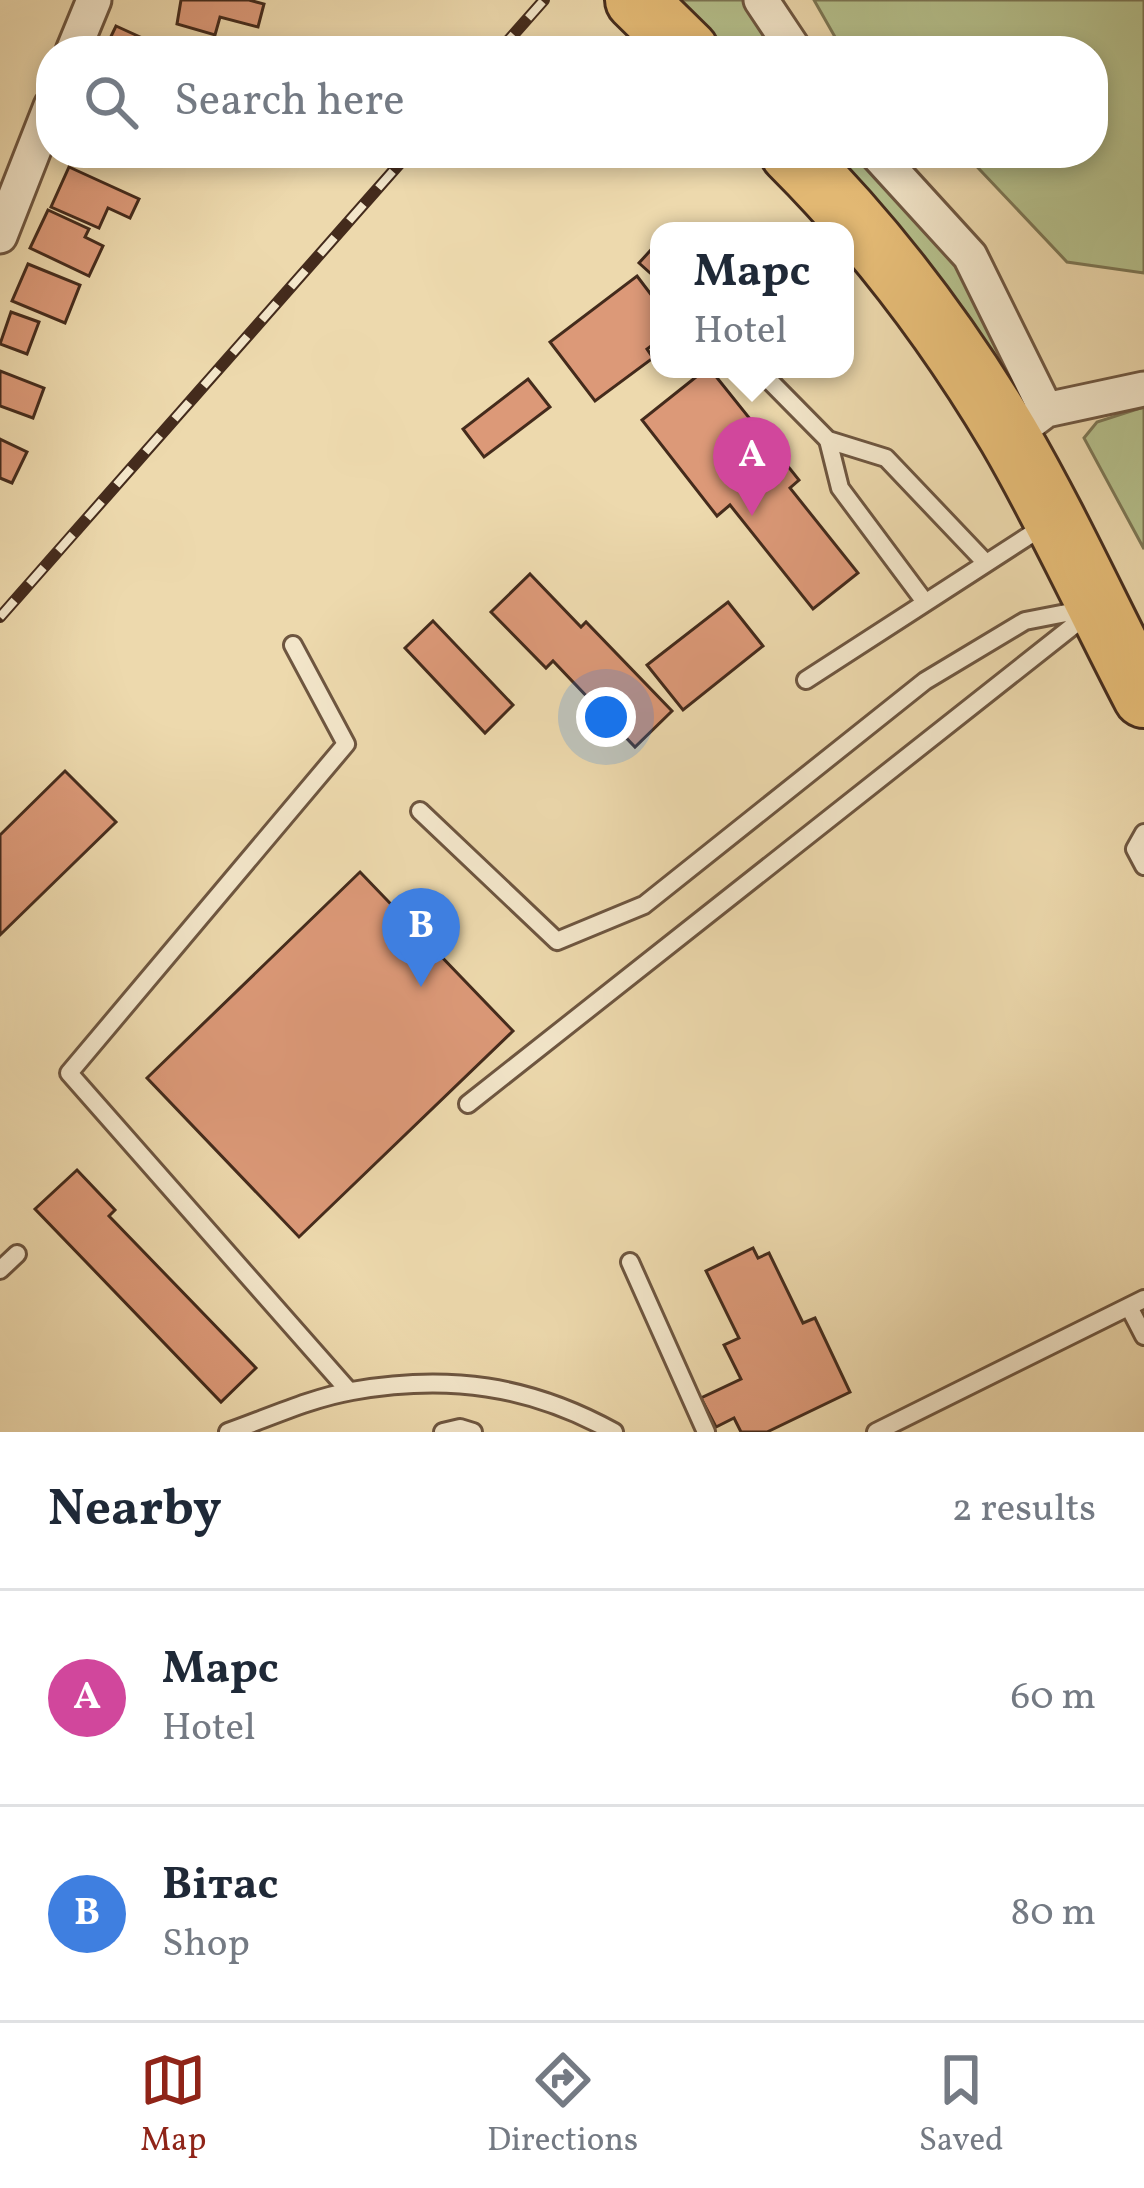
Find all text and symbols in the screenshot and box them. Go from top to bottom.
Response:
search box [36,36,1108,168]
icon: search [78,69,144,135]
text: Search here [174,71,405,134]
popup [650,222,854,378]
text: Марс [694,242,810,305]
text: Hotel [694,305,787,359]
pin: A [713,417,791,516]
your location [576,687,636,747]
pin: B [382,888,460,987]
text: Nearby [48,1475,222,1546]
text: 2 results [952,1483,1096,1537]
text: Марс [162,1639,279,1702]
text: A [73,1671,101,1725]
text: 60 m [1011,1671,1096,1725]
text: Hotel [162,1702,256,1756]
text: Вітас [162,1855,278,1918]
text: B [74,1887,100,1941]
text: 80 m [1010,1887,1096,1941]
text: Shop [162,1918,250,1972]
tab: Map [140,2047,206,2165]
tab: Directions [487,2047,638,2165]
tab: Saved [919,2047,1004,2165]

